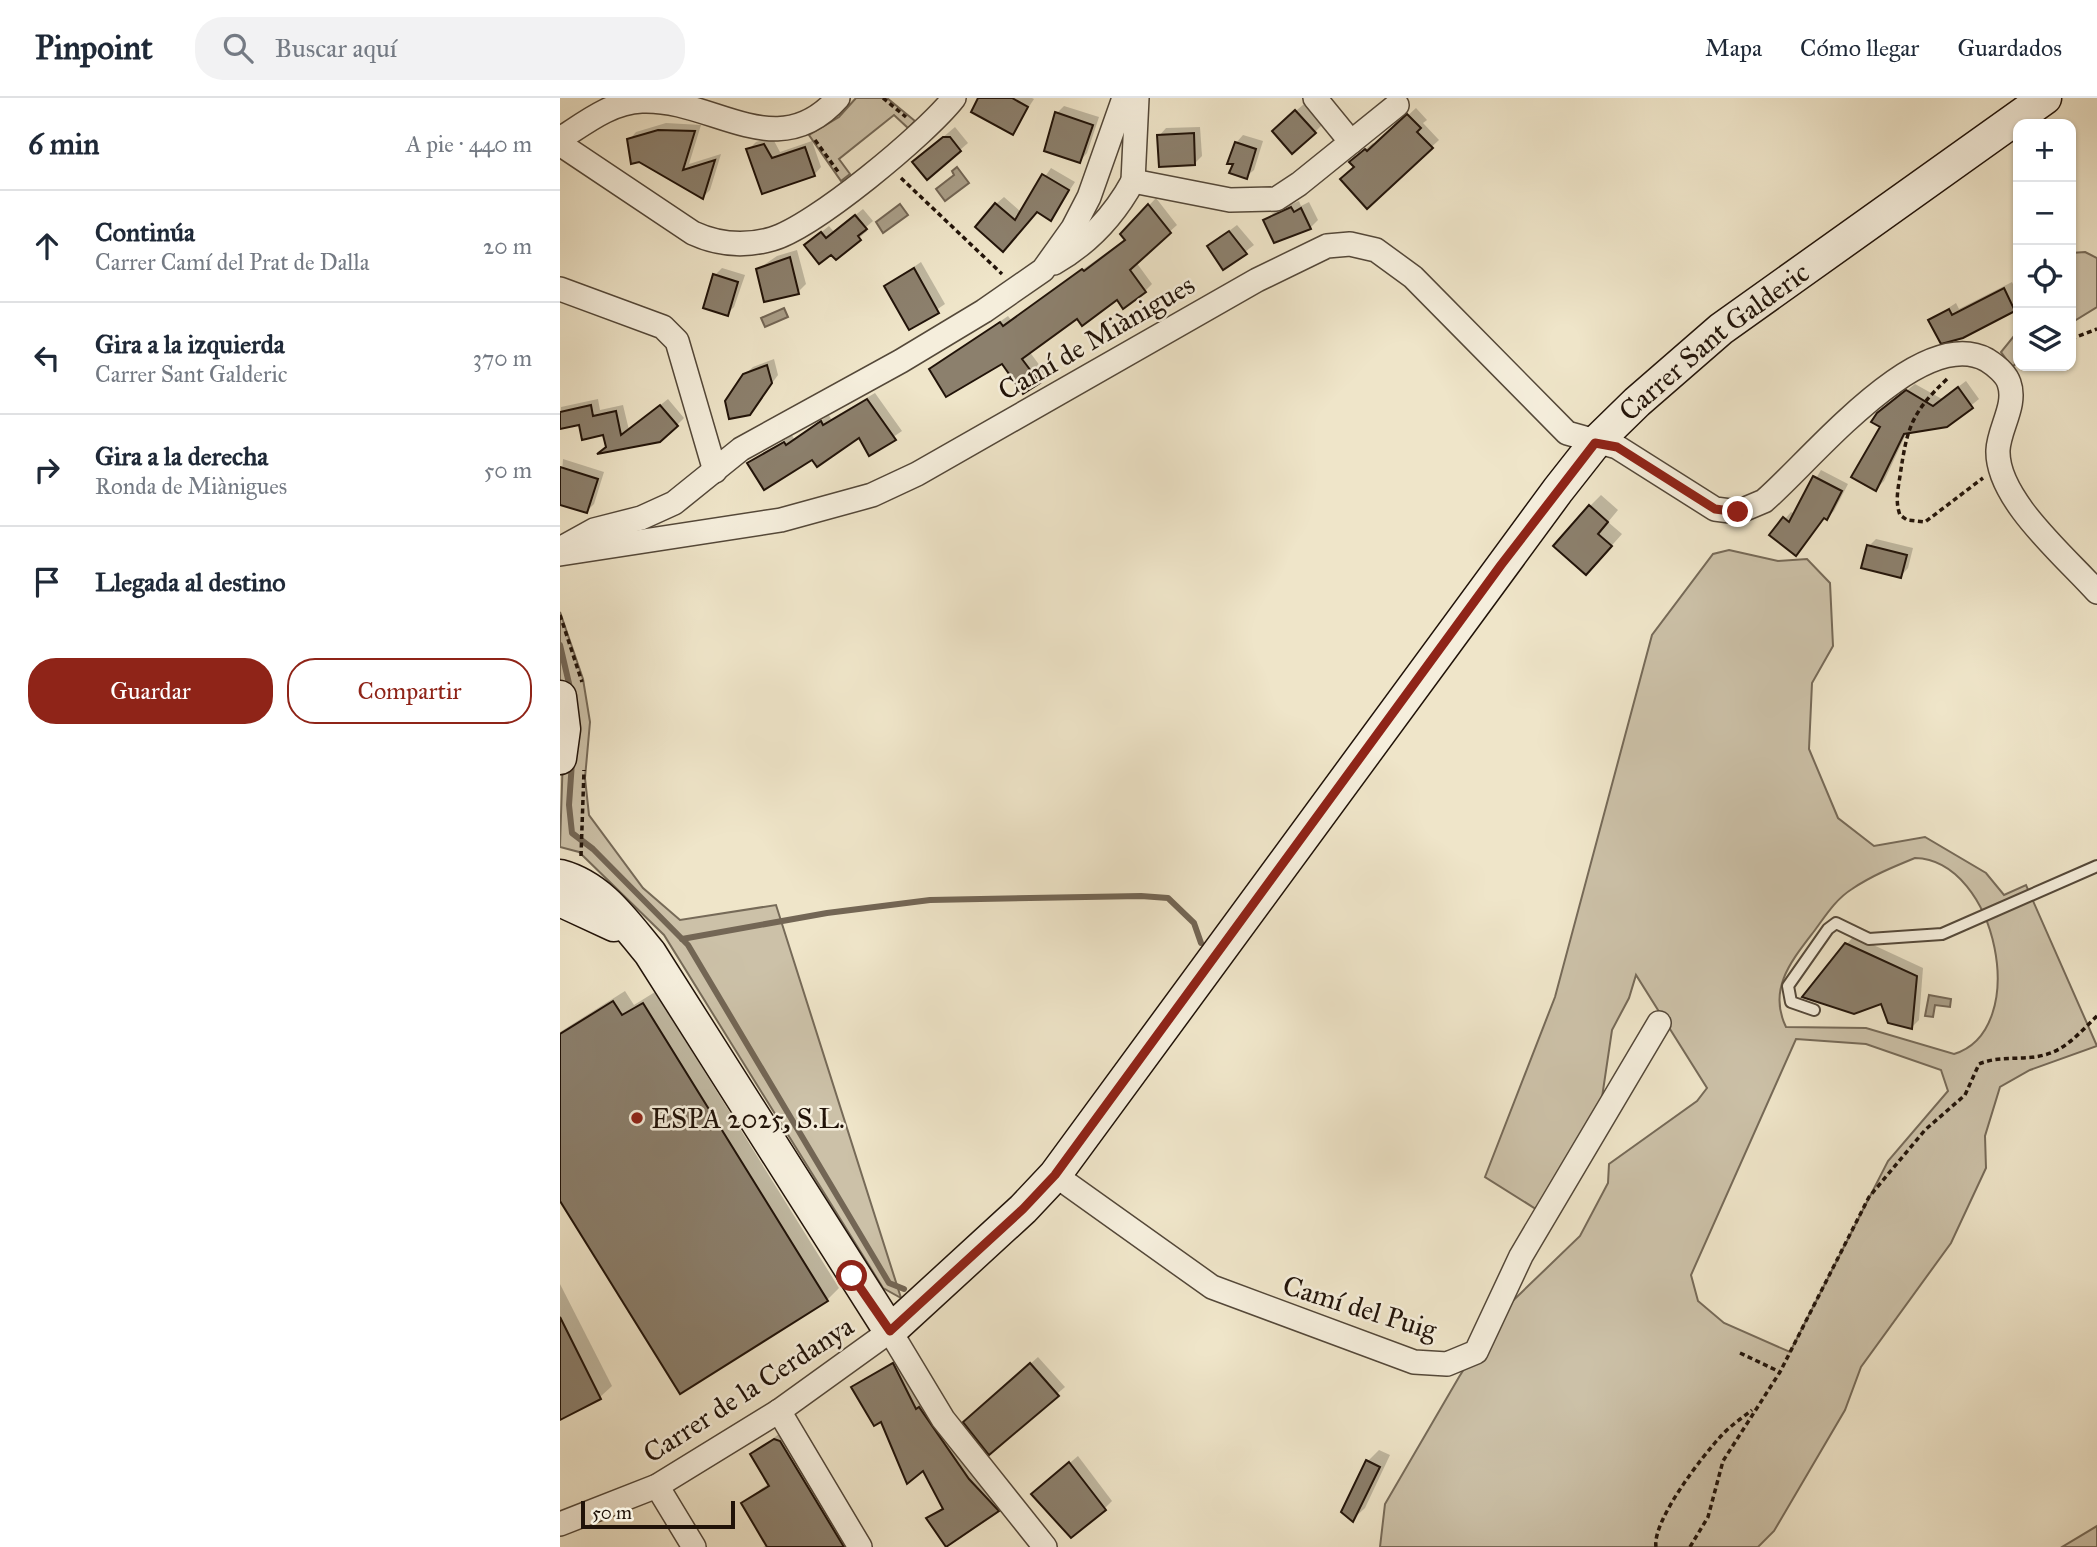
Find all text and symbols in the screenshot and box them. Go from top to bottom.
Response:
search box [195,17,685,80]
text: Pinpoint [35,28,153,68]
icon: search [219,29,257,67]
text: Buscar aquí [275,32,397,64]
text: Mapa [1705,33,1762,63]
text: Cómo llegar [1800,33,1919,63]
text: Guardados [1957,33,2062,63]
map controls [2013,119,2076,371]
button: + [2013,119,2076,182]
text: 6 min [28,126,100,162]
text: A pie · 440 m [406,130,532,158]
button: − [2013,182,2076,245]
text: Continúa [95,216,195,248]
icon: ahead [28,227,66,265]
text: 20 m [483,232,532,260]
button: locate [2013,245,2076,308]
text: Carrer Camí del Prat de Dalla [95,248,370,276]
street label: Carrer Sant Galderic [1612,255,1816,428]
street label: Camí de Miànigues [992,267,1201,408]
button: layers [2013,308,2076,371]
text: Gira a la izquierda [95,328,285,360]
icon: left [28,339,66,377]
text: 370 m [473,344,532,372]
text: Carrer Sant Galderic [95,360,287,388]
text: Gira a la derecha [95,440,268,472]
icon: right [28,451,66,489]
text: 50 m [484,456,532,484]
text: Ronda de Miànigues [95,472,287,500]
route end [1722,496,1753,527]
icon: arrive [28,563,66,601]
text: Llegada al destino [95,566,286,598]
button: Guardar [28,658,273,724]
button: Compartir [287,658,532,724]
place label: ESPA 2025, S.L. [651,1101,845,1136]
marker: ESPA 2025, S.L. [629,1110,645,1126]
route start [836,1260,867,1291]
street label: Camí del Puig [1279,1267,1442,1348]
street label: Carrer de la Cerdanya [637,1308,860,1470]
scale bar [581,1498,735,1530]
text: 50 m [592,1501,632,1524]

